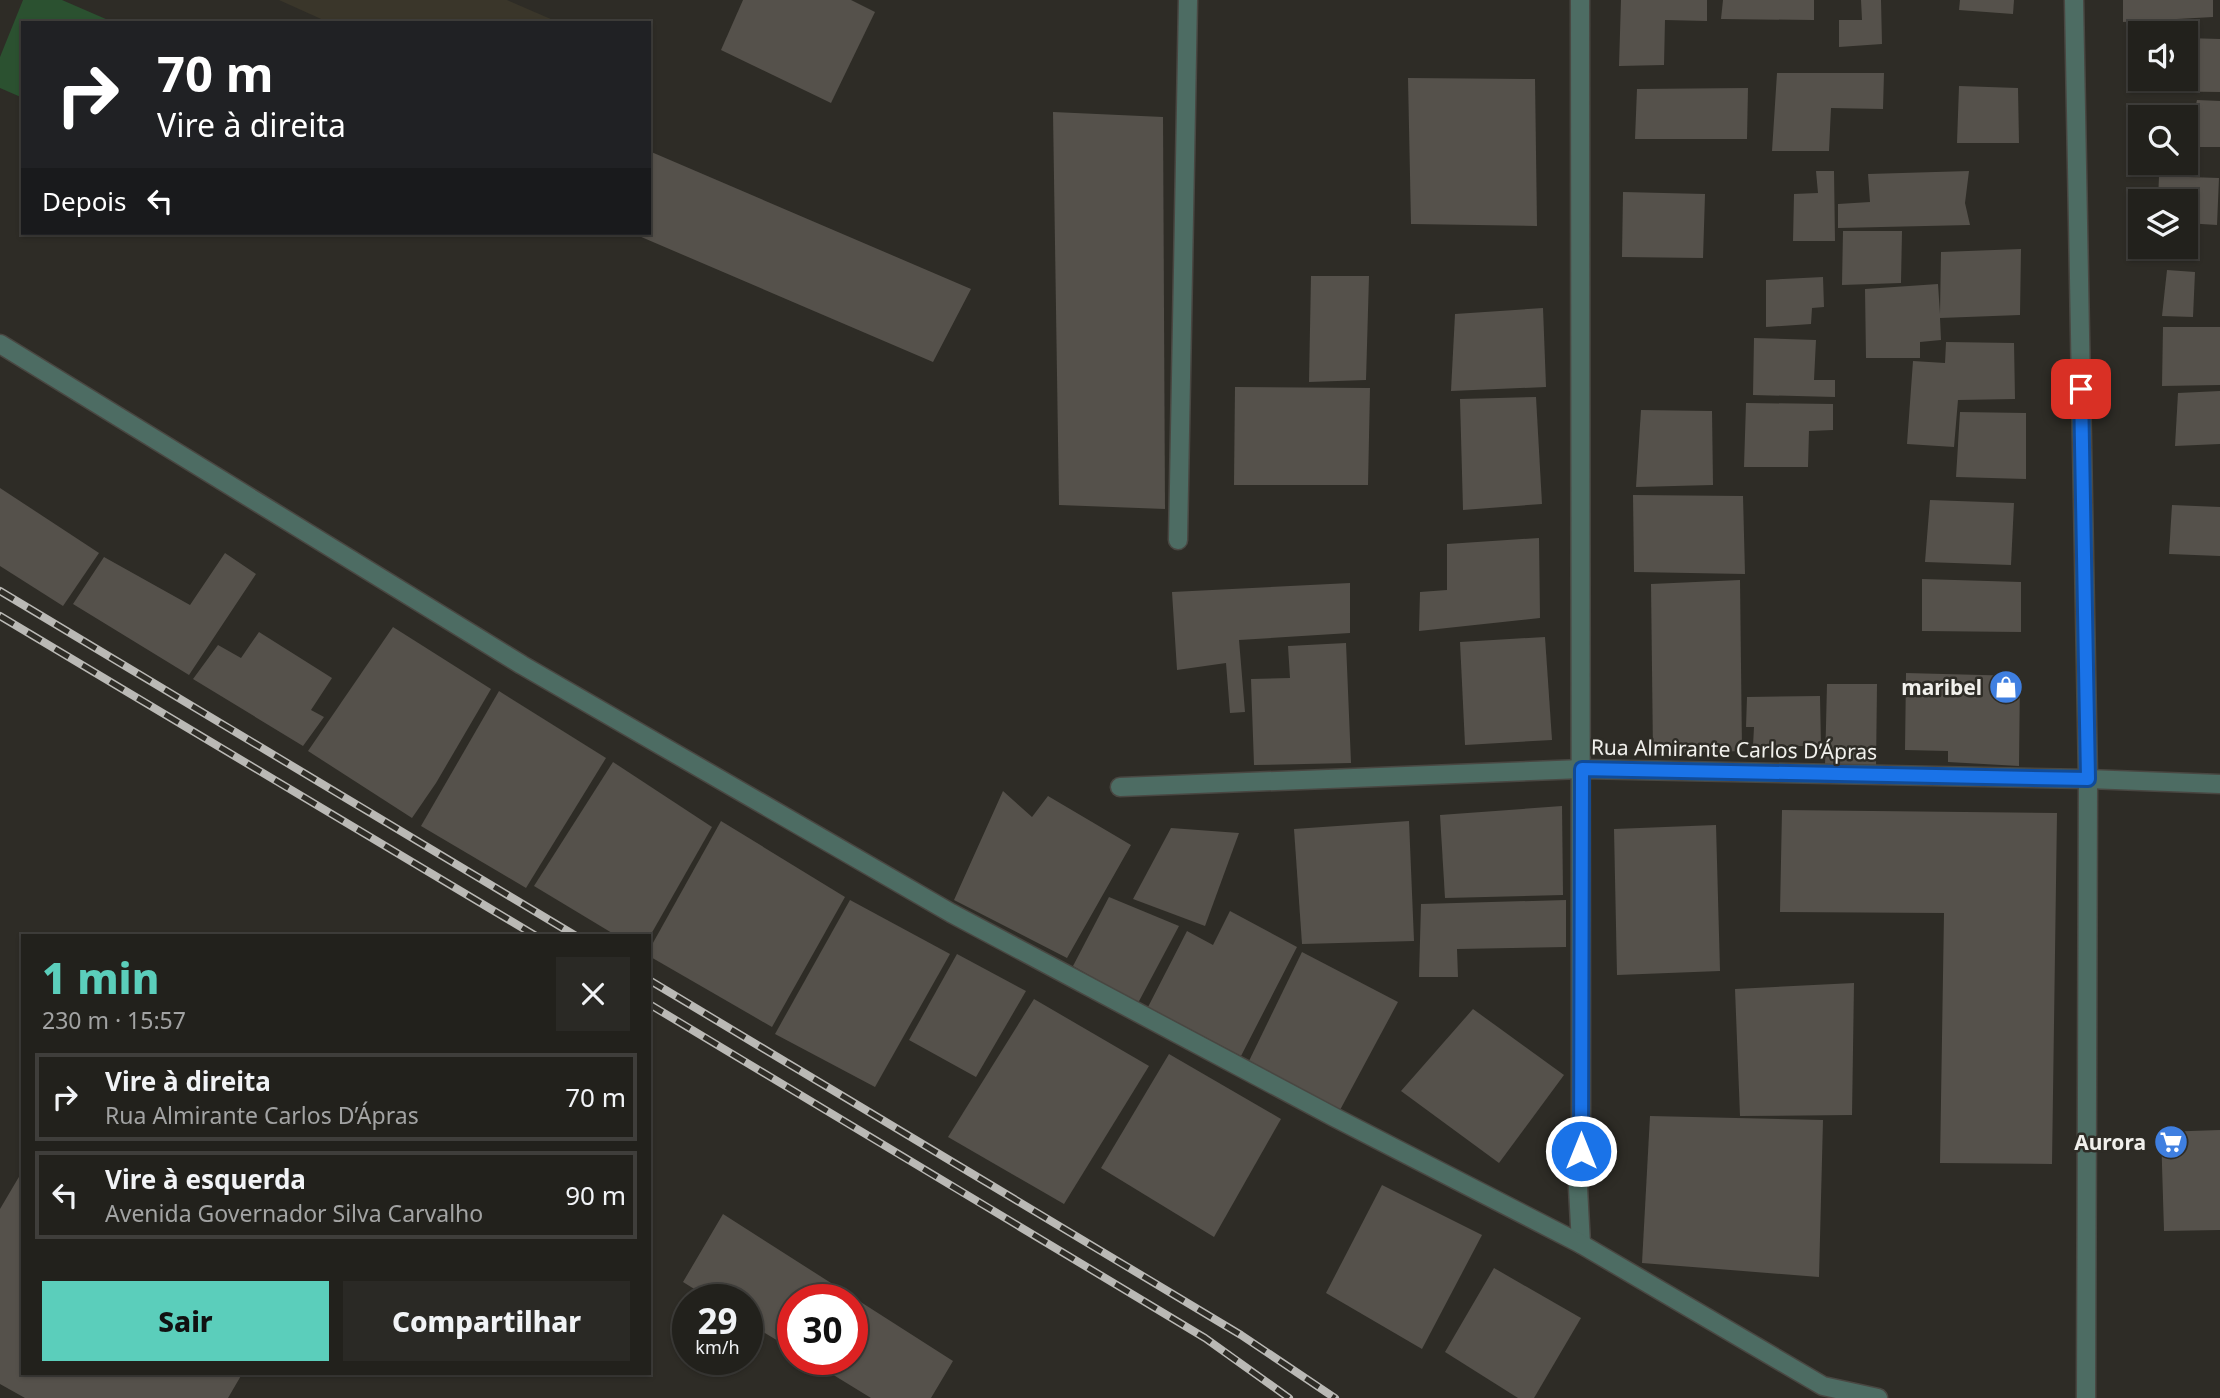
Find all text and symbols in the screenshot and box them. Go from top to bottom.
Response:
map controls [2128,21,2198,259]
button: sound [2128,21,2198,91]
text: 70 m [157,40,274,106]
icon: right [42,49,133,140]
text: Vire à direita [157,103,346,146]
button: search [2128,105,2198,175]
icon: left [141,182,179,220]
text: Depois [42,183,127,219]
button: layers [2128,189,2198,259]
pin [2051,359,2111,419]
icon: arrive [2062,370,2100,408]
shop icon: maribel [1987,668,2025,706]
place label: maribel [1901,673,1982,701]
street label: Rua Almirante Carlos D’Ápras [1591,733,1877,765]
text: 1 min [42,949,159,1006]
button: close [556,957,630,1031]
text: 230 m · 15:57 [42,1004,186,1036]
text: Vire à direita [105,1063,271,1099]
icon: right [46,1078,84,1116]
text: 70 m [565,1079,626,1115]
text: Rua Almirante Carlos D’Ápras [105,1099,419,1131]
position arrow [1544,1114,1618,1188]
supermarket icon: Aurora [2152,1123,2190,1161]
place label: Aurora [2074,1128,2146,1156]
text: Vire à esquerda [105,1161,306,1197]
icon: left [46,1176,84,1214]
text: 90 m [565,1177,626,1213]
text: Avenida Governador Silva Carvalho [105,1197,483,1229]
button: Sair [42,1281,329,1361]
button: Compartilhar [343,1281,630,1361]
speed limit sign: 30 [777,1284,868,1375]
text: 29 [697,1297,738,1344]
text: km/h [695,1335,740,1359]

